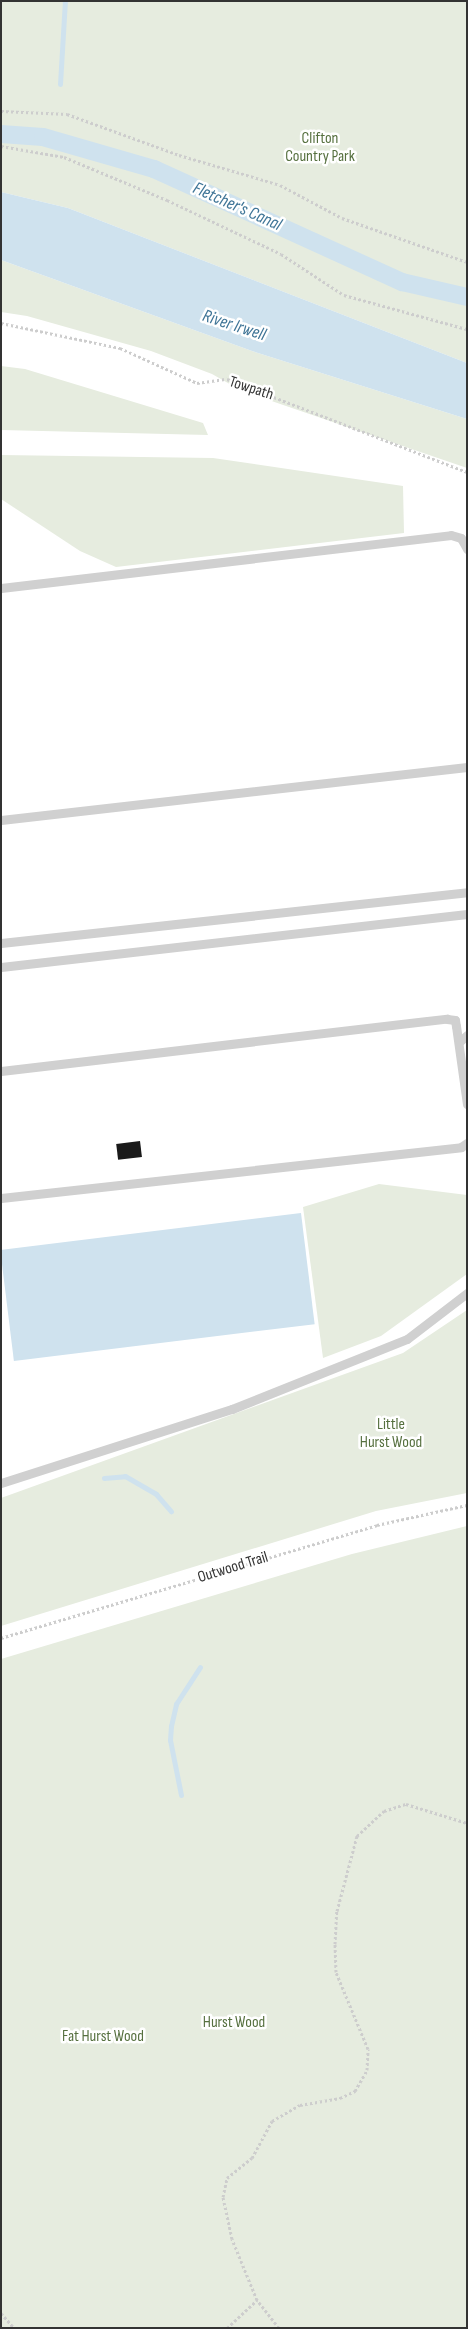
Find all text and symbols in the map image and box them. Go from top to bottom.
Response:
park label: Clifton Country Park [285,129,355,167]
water label: Fletcher's Canal [189,178,285,236]
water label: River Irwell [200,306,268,346]
street label: Towpath [226,373,276,405]
park label: Little Hurst Wood [360,1415,422,1453]
street label: Outwood Trail [195,1548,271,1588]
park label: Hurst Wood [203,2013,265,2033]
park label: Fat Hurst Wood [62,2027,144,2047]

